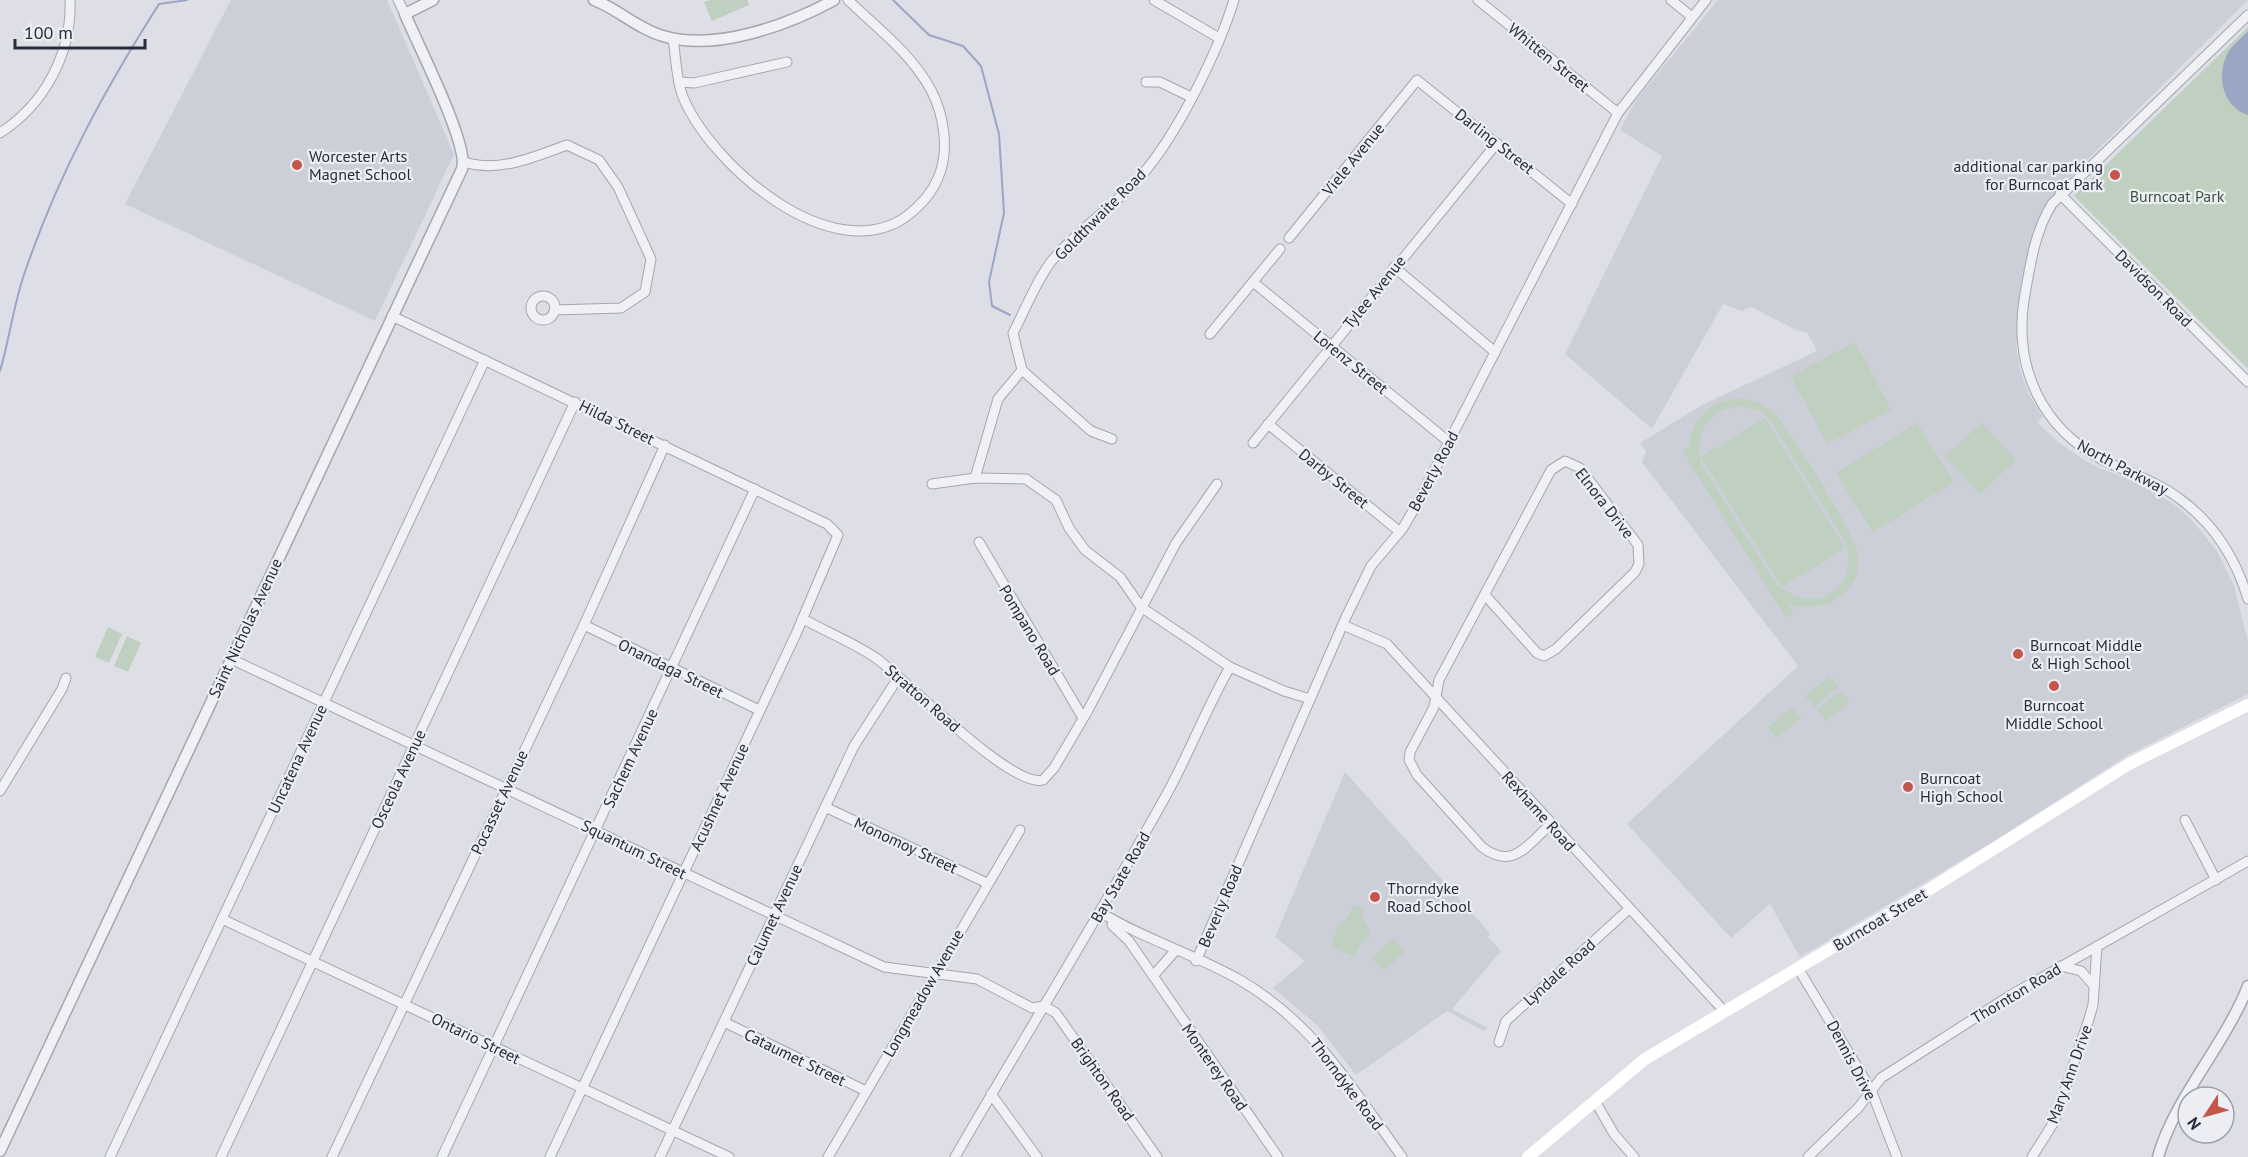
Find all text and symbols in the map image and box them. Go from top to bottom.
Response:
scale bar [15,12,146,50]
street label: Whitten Street [1504,18,1594,96]
text: 100 m [24,21,73,44]
street label: Darling Street [1451,104,1539,179]
street label: Viele Avenue [1317,118,1388,200]
place label: Worcester Arts Magnet School [309,146,411,184]
place label: additional car parking for Burncoat Park [1953,156,2103,194]
marker: Worcester Arts Magnet School [290,158,304,172]
street label: Goldthwaite Road [1050,164,1150,264]
marker: additional car parking for Burncoat Park [2108,168,2122,182]
park label: Burncoat Park [2130,186,2225,206]
street label: Davidson Road [2111,245,2197,331]
street label: Tylee Avenue [1338,251,1410,333]
street label: Lorenz Street [1310,326,1393,398]
street label: Hilda Street [576,395,658,449]
street label: Beverly Road [1404,427,1462,515]
street label: North Parkway [2074,435,2172,500]
street label: Darby Street [1295,444,1373,513]
street label: Elnora Drive [1571,464,1639,542]
street label: Saint Nicholas Avenue [204,555,286,701]
street label: Pompano Road [995,581,1065,679]
street label: Onandaga Street [615,634,727,702]
place label: Burncoat Middle & High School [2030,635,2142,673]
marker: Burncoat Middle & High School [2011,647,2025,661]
street label: Stratton Road [881,660,965,736]
marker: Burncoat Middle School [2047,679,2061,693]
place label: Burncoat Middle School [2005,695,2103,733]
street label: Uncatena Avenue [263,701,331,817]
street label: Sachem Avenue [598,705,662,811]
street label: Osceola Avenue [366,726,430,832]
street label: Acushnet Avenue [685,740,753,854]
street label: Pocasset Avenue [466,747,532,857]
street label: Rexhame Road [1498,767,1580,855]
place label: Burncoat High School [1920,768,2003,806]
marker: Burncoat High School [1901,780,1915,794]
street label: Monomoy Street [851,812,961,878]
street label: Squantum Street [578,815,690,883]
street label: Bay State Road [1086,828,1154,926]
street label: Calumet Avenue [742,861,806,969]
street label: Beverly Road [1194,862,1246,950]
place label: Thorndyke Road School [1387,878,1472,916]
street label: Burncoat Street [1829,883,1931,955]
marker: Thorndyke Road School [1368,890,1382,904]
street label: Longmeadow Avenue [878,925,968,1061]
street label: Lyndale Road [1519,934,1599,1010]
street label: Thornton Road [1968,958,2064,1028]
street label: Ontario Street [428,1008,524,1068]
street label: Dennis Drive [1823,1017,1881,1103]
street label: Monterey Road [1178,1020,1252,1114]
street label: Mary Ann Drive [2042,1022,2096,1126]
street label: Cataumet Street [741,1024,850,1090]
street label: Brighton Road [1067,1033,1139,1125]
street label: Thorndyke Road [1306,1034,1388,1134]
north arrow [2176,1085,2236,1145]
text: N [2183,1114,2205,1134]

